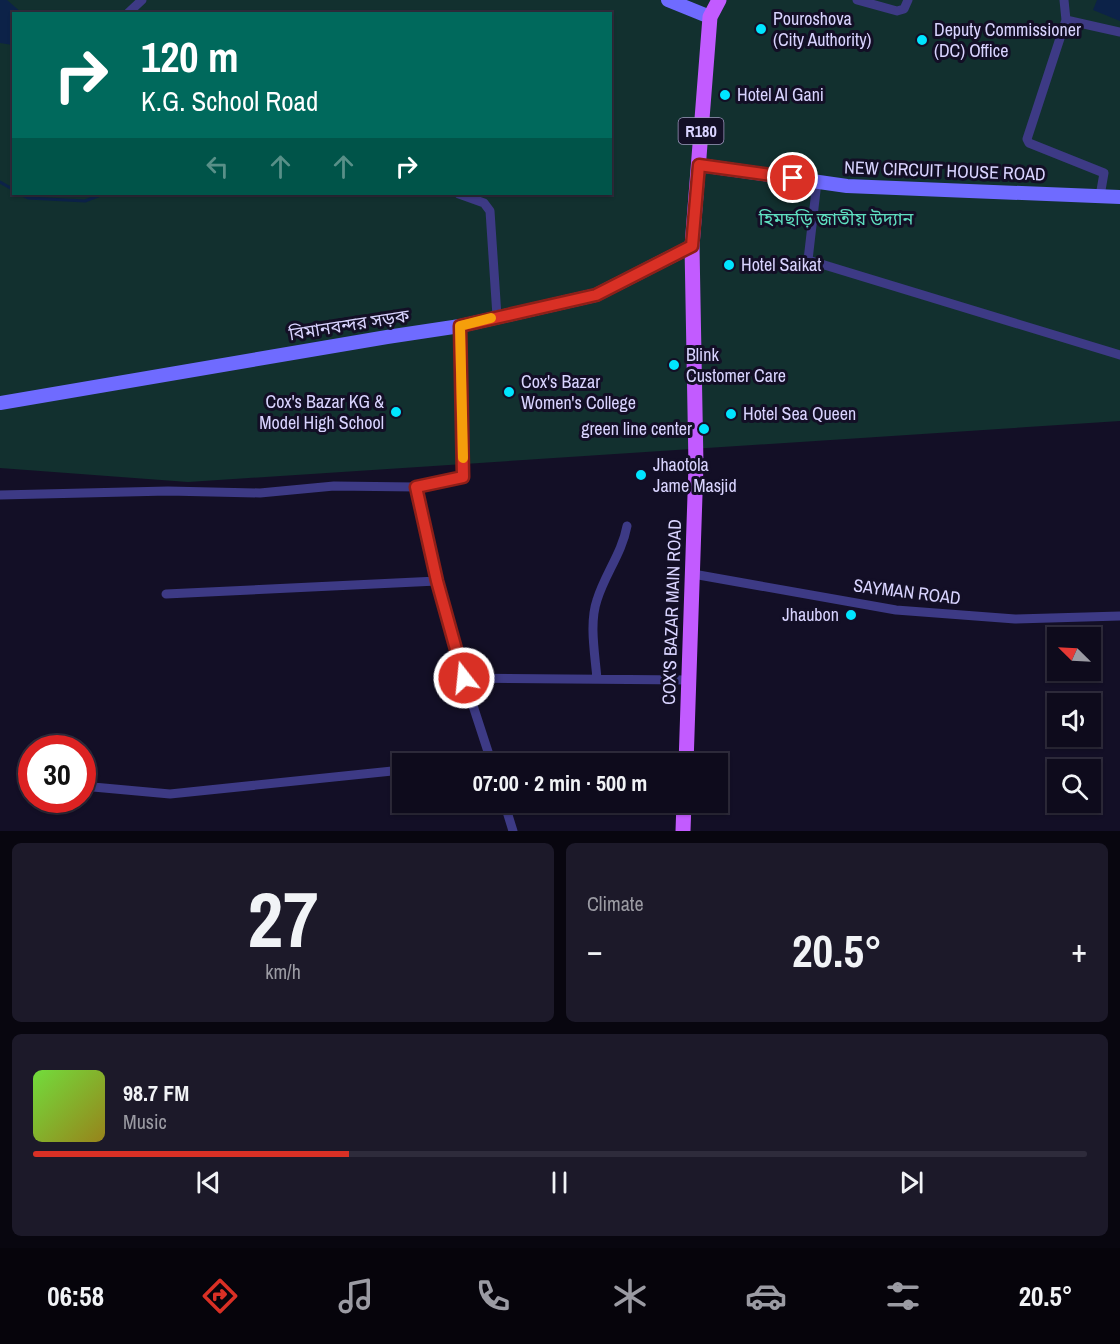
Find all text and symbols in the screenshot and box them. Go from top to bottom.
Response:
place label: Pouroshova (City Authority) [773,6,872,52]
place label: Deputy Commissioner (DC) Office [934,17,1081,63]
marker: Pouroshova (City Authority) [754,22,768,36]
text: 120 m [141,29,239,85]
marker: Deputy Commissioner (DC) Office [915,33,929,47]
icon: right [42,36,120,114]
place label: Hotel Al Gani [737,82,824,107]
text: K.G. School Road [141,83,318,119]
marker: Hotel Al Gani [718,88,732,102]
road number: R180 [678,118,724,144]
icon: left [201,150,234,183]
icon: ahead [264,150,297,183]
icon: ahead [327,150,360,183]
icon: right [390,150,423,183]
pin [767,152,818,203]
street label: NEW CIRCUIT HOUSE ROAD [844,154,1046,187]
icon: arrive [776,161,809,194]
park label: হিমছড়ি জাতীয় উদ্যান [758,206,914,231]
place label: Hotel Saikat [741,252,821,277]
marker: Hotel Saikat [722,258,736,272]
street label: বিমানবন্দর সড়ক [286,303,411,347]
place label: Blink Customer Care [686,342,786,388]
marker: Blink Customer Care [667,358,681,372]
place label: Cox's Bazar Women's College [521,369,636,415]
marker: Cox's Bazar Women's College [502,385,516,399]
place label: Cox's Bazar KG & Model High School [259,389,384,435]
place label: Hotel Sea Queen [743,401,856,426]
marker: Cox's Bazar KG & Model High School [389,405,403,419]
marker: Hotel Sea Queen [724,407,738,421]
place label: green line center [581,416,692,441]
marker: green line center [697,422,711,436]
place label: Jhaotola Jame Masjid [653,452,737,498]
marker: Jhaotola Jame Masjid [634,468,648,482]
street label: COX'S BAZAR MAIN ROAD [656,519,687,705]
street label: SAYMAN ROAD [852,573,962,610]
place label: Jhaubon [782,602,839,627]
marker: Jhaubon [844,608,858,622]
north arrow [1047,627,1101,681]
map controls [1047,627,1101,813]
position arrow [432,646,496,710]
button: sound [1047,693,1101,747]
speed limit sign: 30 [18,735,96,813]
button: search [1047,759,1101,813]
text: 07:00 · 2 min · 500 m [473,768,647,798]
text: 27 [247,866,319,971]
text: Climate [587,890,644,917]
text: 20.5° [792,920,882,981]
text: − [587,928,603,972]
text: + [1071,928,1087,972]
text: km/h [265,958,301,985]
text: 98.7 FM [123,1078,189,1108]
text: Music [123,1108,167,1135]
icon: previous [192,1166,225,1199]
icon: pause [543,1166,576,1199]
icon: next [895,1166,928,1199]
icon: directions [199,1275,241,1317]
icon: music [335,1275,377,1317]
icon: phone [472,1275,514,1317]
icon: climate [609,1275,651,1317]
icon: car [745,1275,787,1317]
icon: filters [882,1275,924,1317]
text: 06:58 [47,1278,104,1314]
text: 20.5° [1019,1278,1073,1314]

